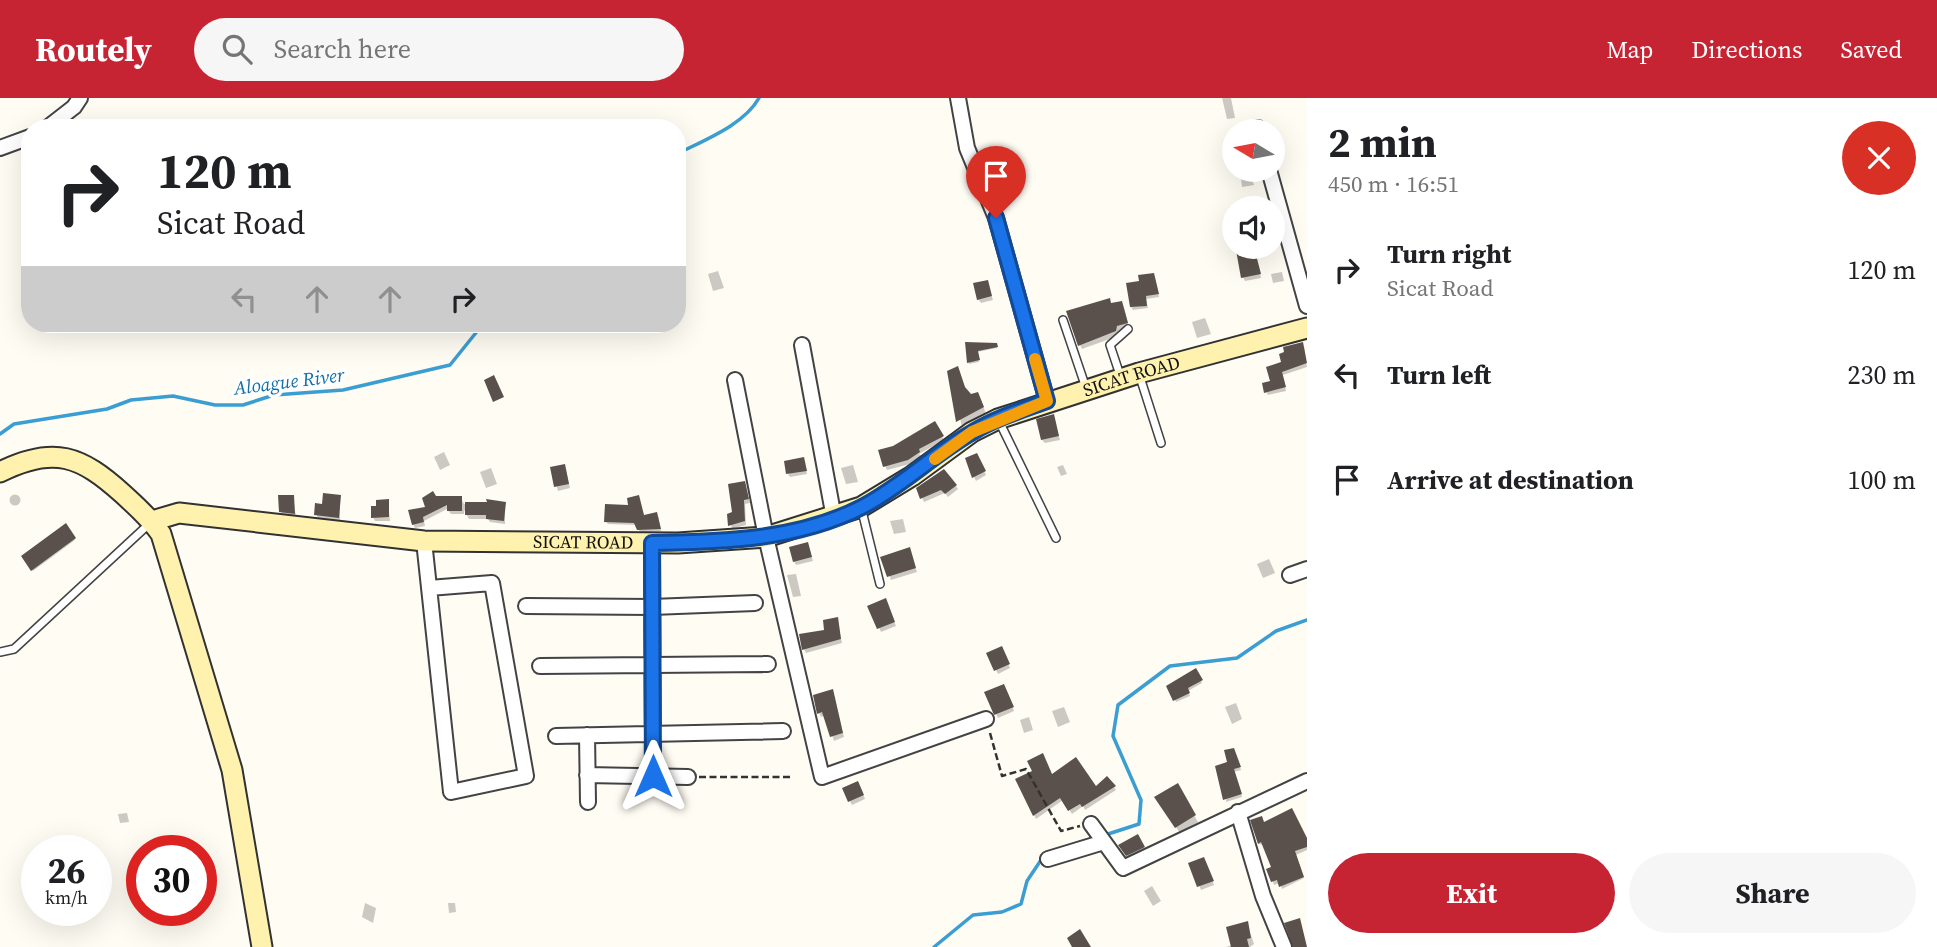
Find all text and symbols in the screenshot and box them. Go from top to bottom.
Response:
search box [194,18,684,81]
text: Routely [35,27,152,72]
icon: search [218,30,256,68]
text: Search here [274,31,411,67]
text: Map [1606,33,1653,66]
text: Directions [1691,33,1802,66]
text: Saved [1840,33,1902,66]
text: 2 min [1328,113,1437,171]
north arrow [1222,119,1284,182]
map controls [1222,119,1285,259]
button: close [1842,121,1916,195]
text: 120 m [157,137,292,204]
pin [966,146,1026,218]
icon: right [42,147,133,238]
icon: arrive [977,157,1015,195]
text: 450 m · 16:51 [1328,168,1459,200]
button: sound [1222,196,1285,259]
text: Sicat Road [157,201,305,245]
text: Turn right [1387,236,1511,272]
icon: right [1328,251,1366,289]
text: 120 m [1848,252,1916,288]
text: Sicat Road [1387,272,1494,304]
icon: left [225,280,263,318]
icon: ahead [298,280,336,318]
icon: ahead [371,280,409,318]
icon: right [444,280,482,318]
street label: SICAT ROAD [1080,350,1183,402]
icon: left [1328,356,1366,394]
text: Turn left [1387,357,1491,393]
text: 230 m [1848,357,1916,393]
water label: Aloague River [231,361,347,401]
icon: arrive [1328,461,1366,499]
text: Arrive at destination [1387,462,1634,498]
text: 100 m [1848,462,1916,498]
street label: SICAT ROAD [533,529,633,555]
position arrow [616,739,690,813]
speed limit sign: 30 [126,835,217,926]
text: 26 [48,847,85,895]
button: Exit [1328,853,1615,933]
button: Share [1629,853,1916,933]
text: km/h [45,885,88,910]

